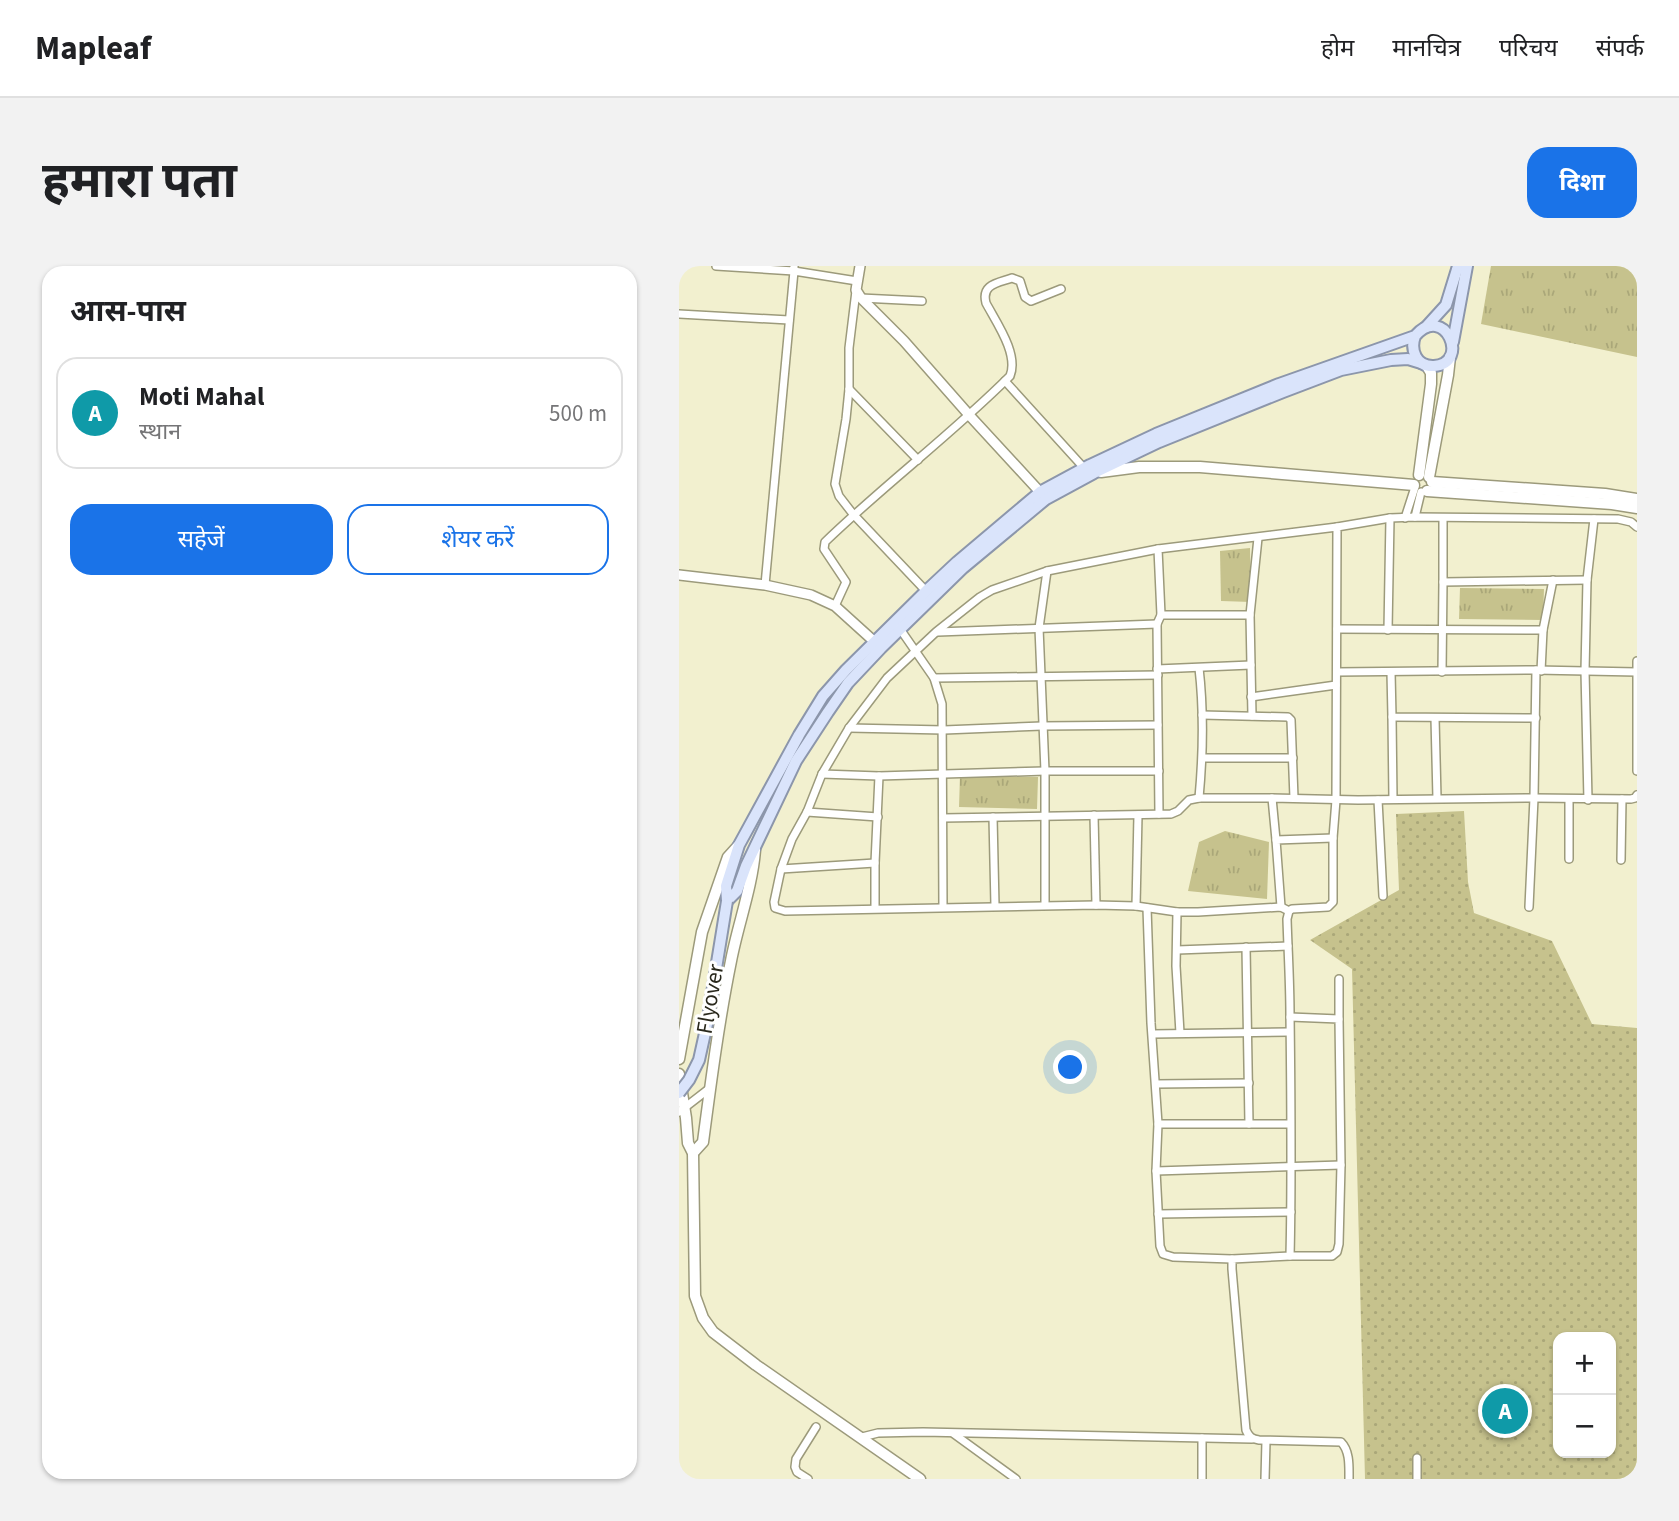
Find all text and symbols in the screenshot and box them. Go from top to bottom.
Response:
text: Mapleaf [35,25,151,72]
text: होम [1321,31,1354,66]
text: मानचित्र [1392,31,1461,66]
text: परिचय [1499,31,1558,66]
text: संपर्क [1596,31,1644,66]
text: हमारा पता [42,147,237,217]
button: दिशा [1527,147,1637,218]
text: आस-पास [70,290,186,333]
text: Moti Mahal [139,378,264,415]
text: A [88,397,102,430]
text: 500 m [549,397,607,430]
text: स्थान [139,415,181,448]
button: सहेजें [70,504,333,575]
button: शेयर करें [347,504,609,575]
street label: Flyover [688,961,733,1036]
your location [1053,1050,1087,1084]
map controls [1553,1332,1616,1458]
button: + [1553,1332,1616,1395]
pin: A [1482,1385,1528,1437]
button: − [1553,1395,1616,1458]

